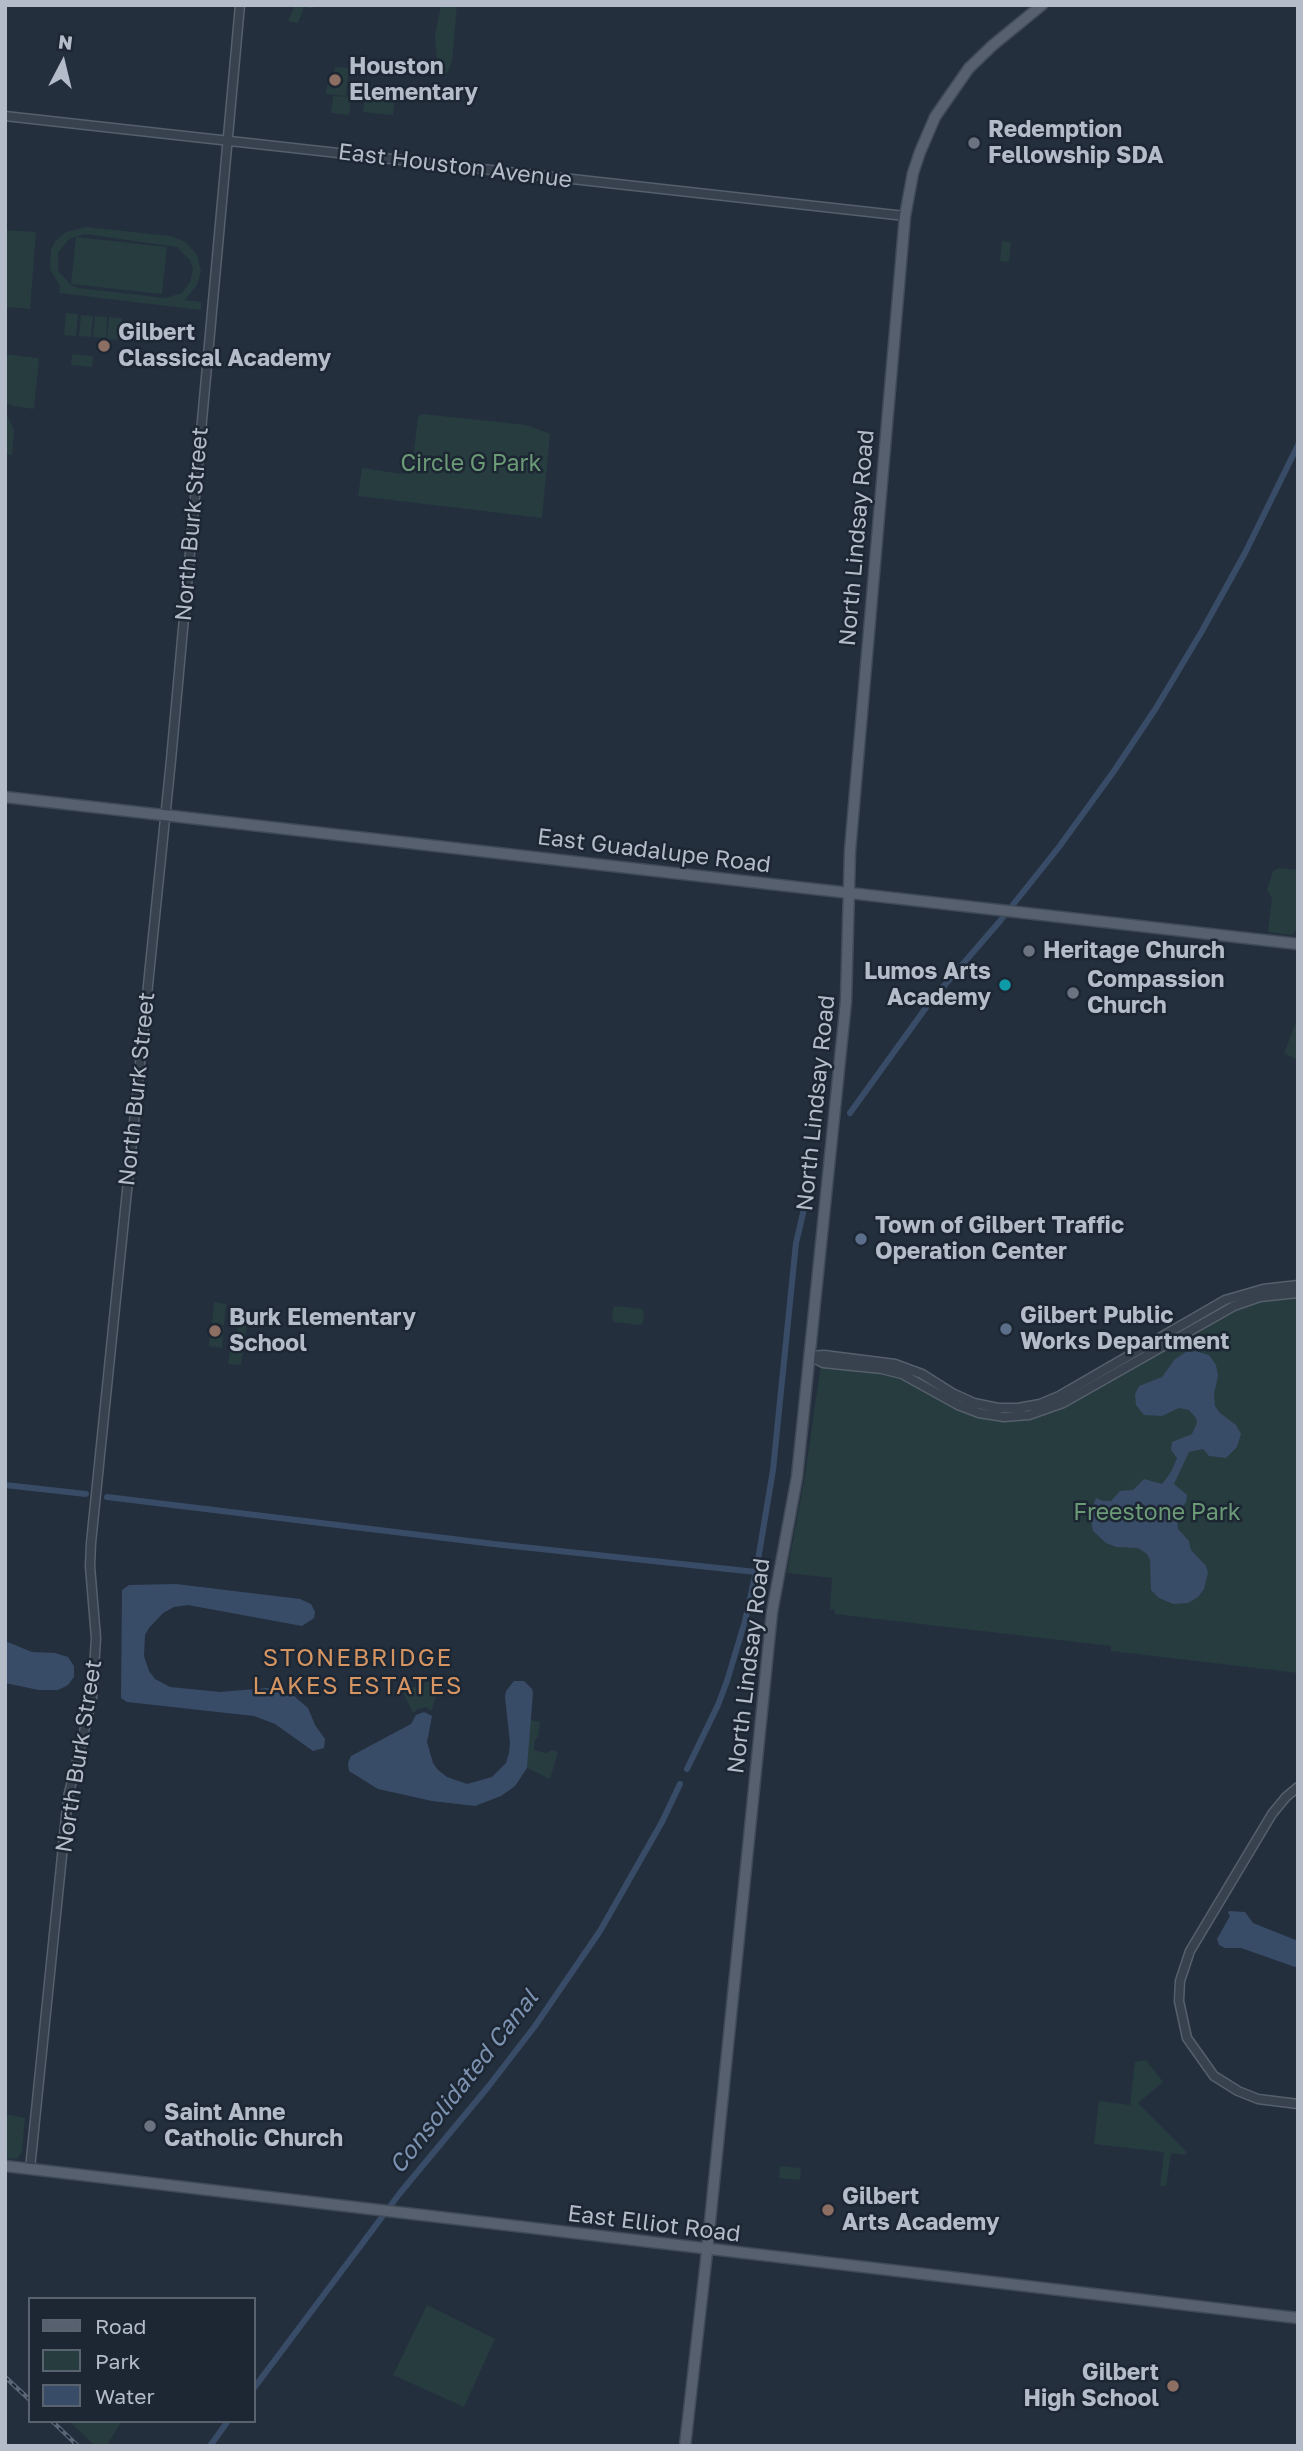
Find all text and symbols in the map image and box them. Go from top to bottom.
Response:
north arrow [28,28,98,98]
text: N [57,29,74,54]
place label: Houston Elementary [349,53,478,107]
marker: Houston Elementary [327,72,343,88]
place label: Redemption Fellowship SDA [988,116,1164,170]
marker: Redemption Fellowship SDA [966,135,982,151]
street label: East Houston Avenue [336,138,574,194]
place label: Gilbert Classical Academy [118,319,331,373]
marker: Gilbert Classical Academy [96,338,112,354]
street label: North Burk Street [170,426,214,622]
street label: North Lindsay Road [834,429,880,647]
park label: Circle G Park [400,450,542,478]
street label: East Guadalupe Road [536,823,772,879]
place label: Heritage Church [1043,937,1225,965]
marker: Heritage Church [1021,943,1037,959]
place label: Lumos Arts Academy [864,958,991,1012]
place label: Compassion Church [1087,966,1225,1020]
marker: Lumos Arts Academy [997,977,1013,993]
marker: Compassion Church [1065,985,1081,1001]
street label: North Burk Street [113,991,161,1187]
street label: North Lindsay Road [791,994,841,1212]
place label: Town of Gilbert Traffic Operation Center [875,1212,1124,1266]
marker: Town of Gilbert Traffic Operation Center [853,1231,869,1247]
place label: Gilbert Public Works Department [1020,1302,1229,1356]
place label: Burk Elementary School [229,1304,416,1358]
marker: Gilbert Public Works Department [998,1321,1014,1337]
marker: Burk Elementary School [207,1323,223,1339]
park label: Freestone Park [1073,1499,1241,1527]
street label: North Lindsay Road [722,1557,776,1775]
district label: STONEBRIDGE LAKES ESTATES [254,1644,462,1700]
street label: North Burk Street [50,1658,108,1854]
water label: Consolidated Canal [383,1985,545,2179]
place label: Saint Anne Catholic Church [164,2099,343,2153]
marker: Saint Anne Catholic Church [142,2118,158,2134]
place label: Gilbert Arts Academy [842,2183,1000,2237]
street label: East Elliot Road [566,2200,742,2248]
marker: Gilbert Arts Academy [820,2202,836,2218]
legend [28,2297,256,2423]
text: Road [95,2313,146,2339]
text: Park [95,2348,140,2374]
place label: Gilbert High School [1024,2359,1159,2413]
marker: Gilbert High School [1165,2378,1181,2394]
text: Water [95,2383,155,2409]

